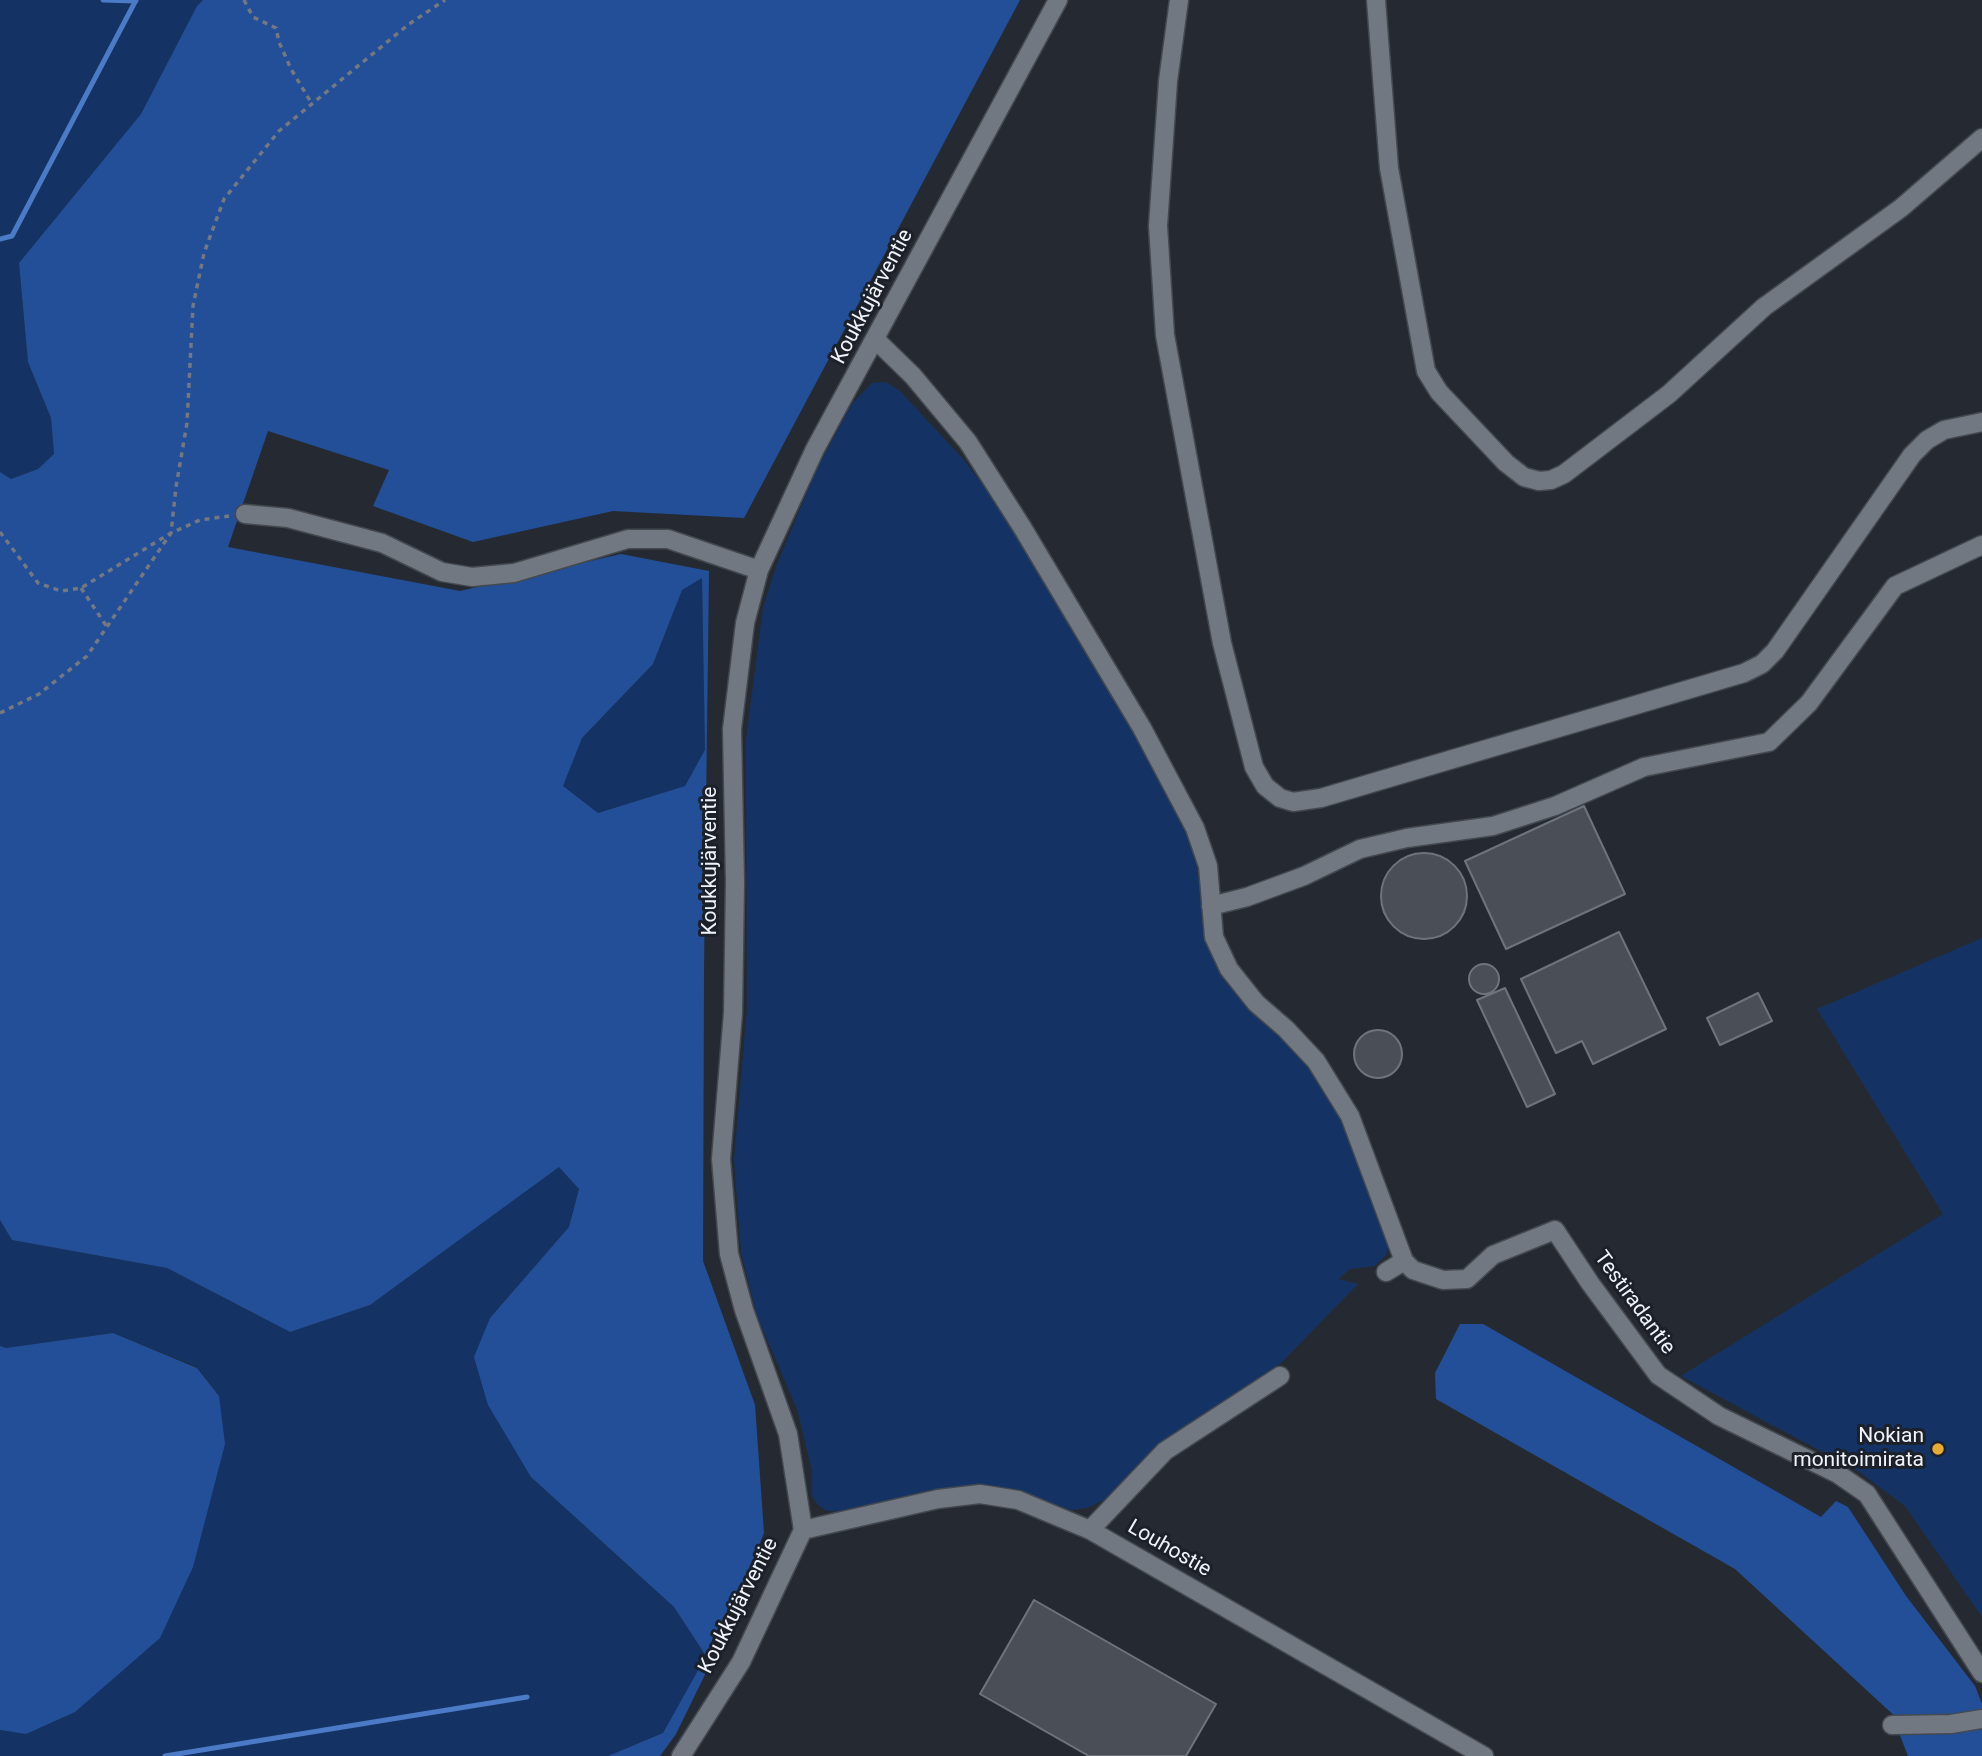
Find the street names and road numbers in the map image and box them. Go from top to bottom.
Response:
street label: Koukkujärventie [827,225,919,369]
street label: Koukkujärventie [698,787,724,935]
street label: Testiradantie [1588,1246,1680,1360]
street label: Louhostie [1123,1515,1215,1583]
street label: Koukkujärventie [694,1534,784,1678]

